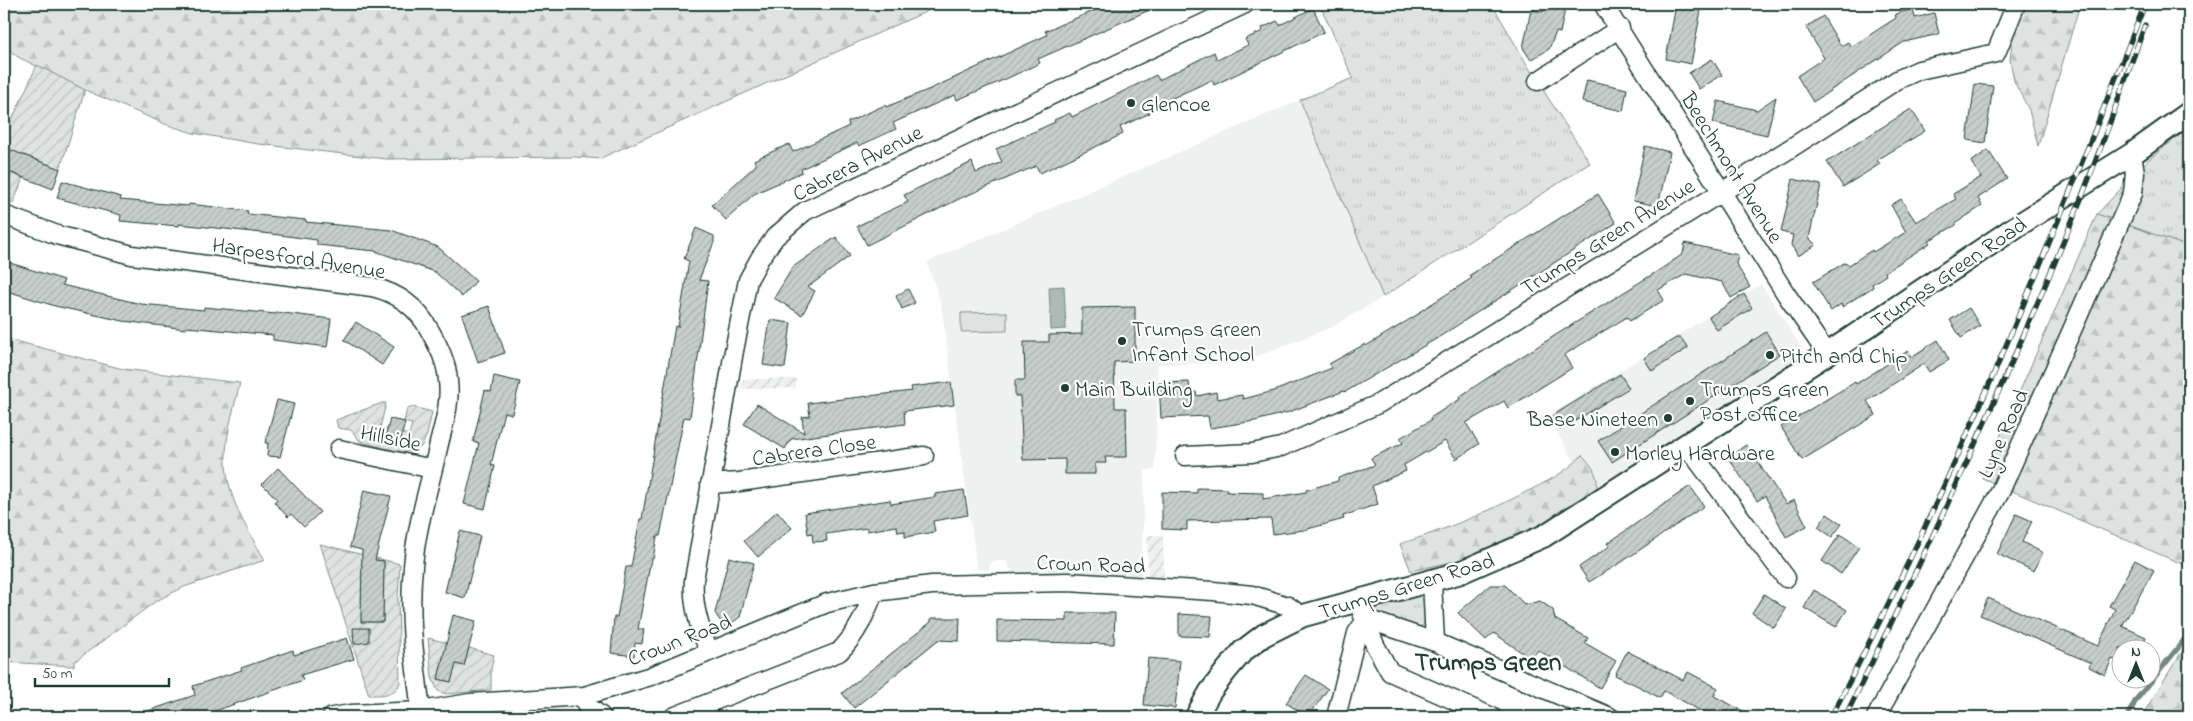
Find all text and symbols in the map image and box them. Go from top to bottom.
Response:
street label: Beechmont Avenue [1671,86,1790,250]
place label: Glencoe [1141,90,1210,122]
marker: Glencoe [1125,97,1137,109]
street label: Cabrera Avenue [788,118,929,211]
street label: Trumps Green Avenue [1515,172,1702,305]
street label: Trumps Green Road [1865,210,2034,339]
street label: Harpesford Avenue [209,230,388,289]
place label: Trumps Green Infant School [1132,315,1261,372]
marker: Trumps Green Infant School [1116,335,1128,347]
place label: Pitch and Chip [1780,342,1908,374]
marker: Pitch and Chip [1764,349,1776,361]
place label: Main Building [1075,375,1193,408]
place label: Trumps Green Post Office [1700,375,1829,432]
marker: Main Building [1059,382,1071,394]
street label: Lyne Road [1971,385,2039,484]
marker: Trumps Green Post Office [1684,395,1696,407]
place label: Base Nineteen [1526,405,1658,437]
marker: Base Nineteen [1662,412,1674,424]
street label: Hillside [357,418,424,462]
street label: Cabrera Close [750,427,879,476]
place label: Morley Hardware [1625,439,1775,472]
marker: Morley Hardware [1609,446,1621,458]
street label: Trumps Green Road [1315,546,1499,630]
street label: Crown Road [1036,548,1146,584]
street label: Crown Road [623,607,737,676]
north arrow [2110,638,2160,688]
text: N [2131,642,2141,663]
district label: Trumps Green [1415,646,1561,682]
scale bar [35,656,169,688]
text: 50 m [42,663,73,685]

